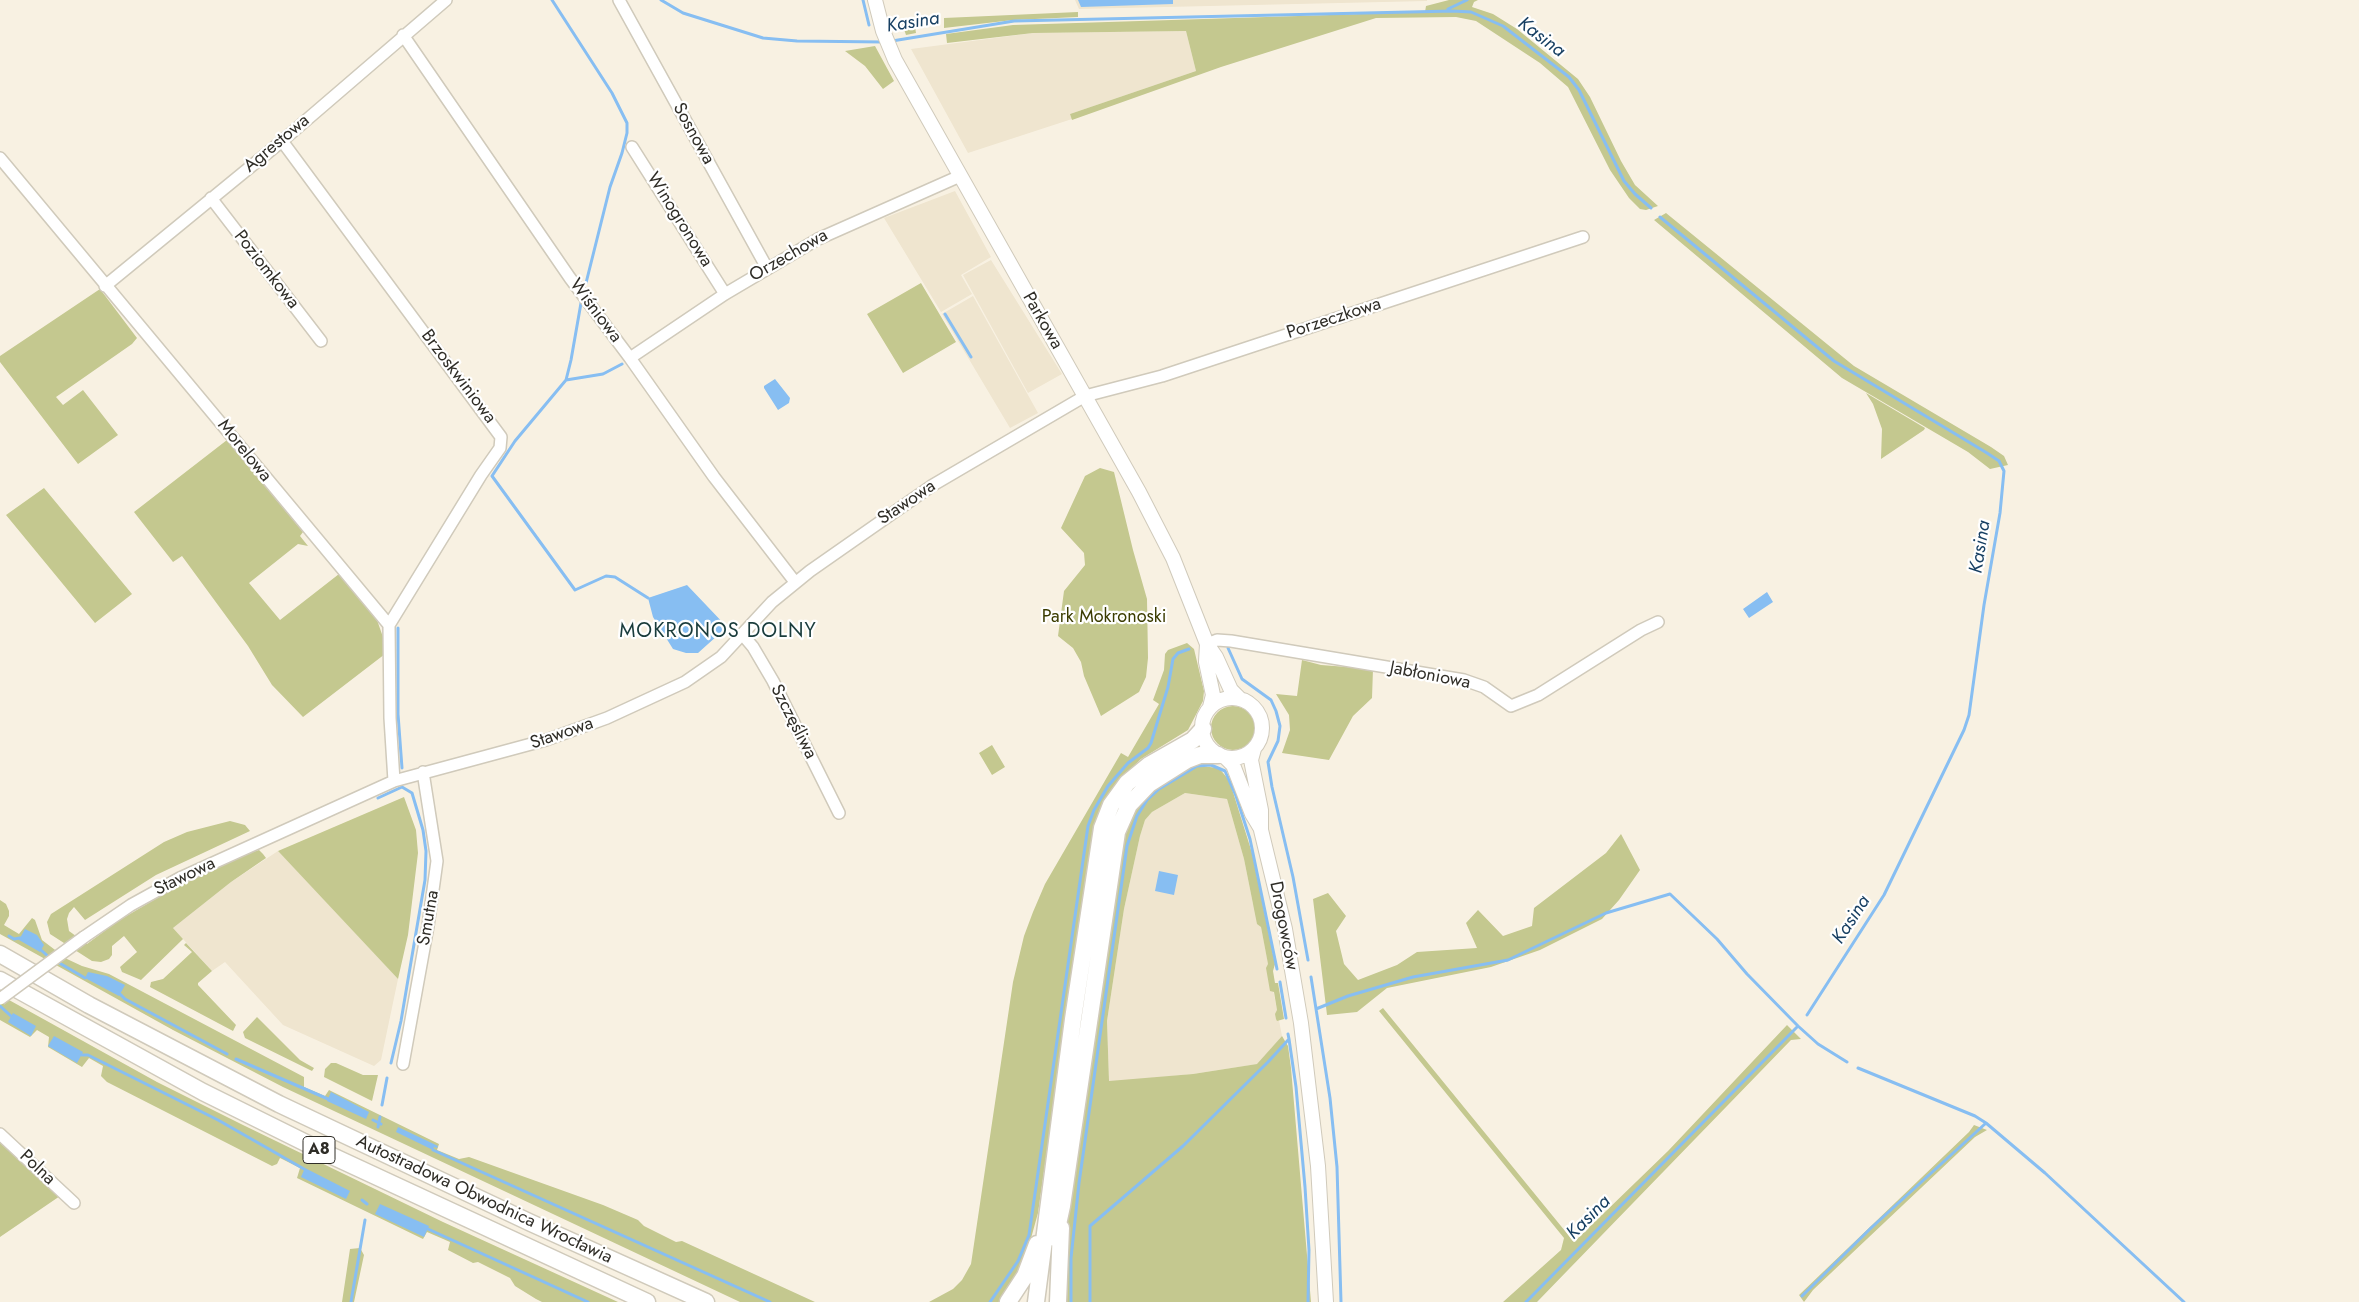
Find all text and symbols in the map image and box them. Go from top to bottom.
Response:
water label: Kasina [885,8,941,38]
water label: Kasina [1513,13,1569,63]
street label: Sosnowa [667,100,719,168]
street label: Agrestowa [240,110,314,178]
street label: Winogronowa [641,169,717,271]
street label: Orzechowa [746,225,832,287]
street label: Poziomkowa [229,226,303,314]
street label: Wiśniowa [564,275,626,347]
street label: Parkowa [1017,289,1067,353]
street label: Porzeczkowa [1284,294,1384,344]
street label: Brzoskwiniowa [416,326,500,428]
street label: Morelowa [212,415,276,487]
street label: Stawowa [874,476,940,530]
water label: Kasina [1966,519,1996,575]
park label: Park Mokronoski [1042,607,1166,629]
district label: MOKRONOS DOLNY [617,620,819,644]
street label: Jabłoniowa [1388,658,1472,694]
street label: Szczęśliwa [765,681,821,763]
street label: Stawowa [528,713,596,755]
street label: Stawowa [151,853,219,901]
street label: Drogowców [1264,880,1302,972]
street label: Smutna [414,889,444,947]
water label: Kasina [1828,891,1876,949]
street label: Autostradowa Obwodnica Wrocławia [353,1131,615,1269]
road number: A8 [303,1136,335,1164]
street label: Polna [14,1146,60,1190]
water label: Kasina [1562,1191,1616,1245]

